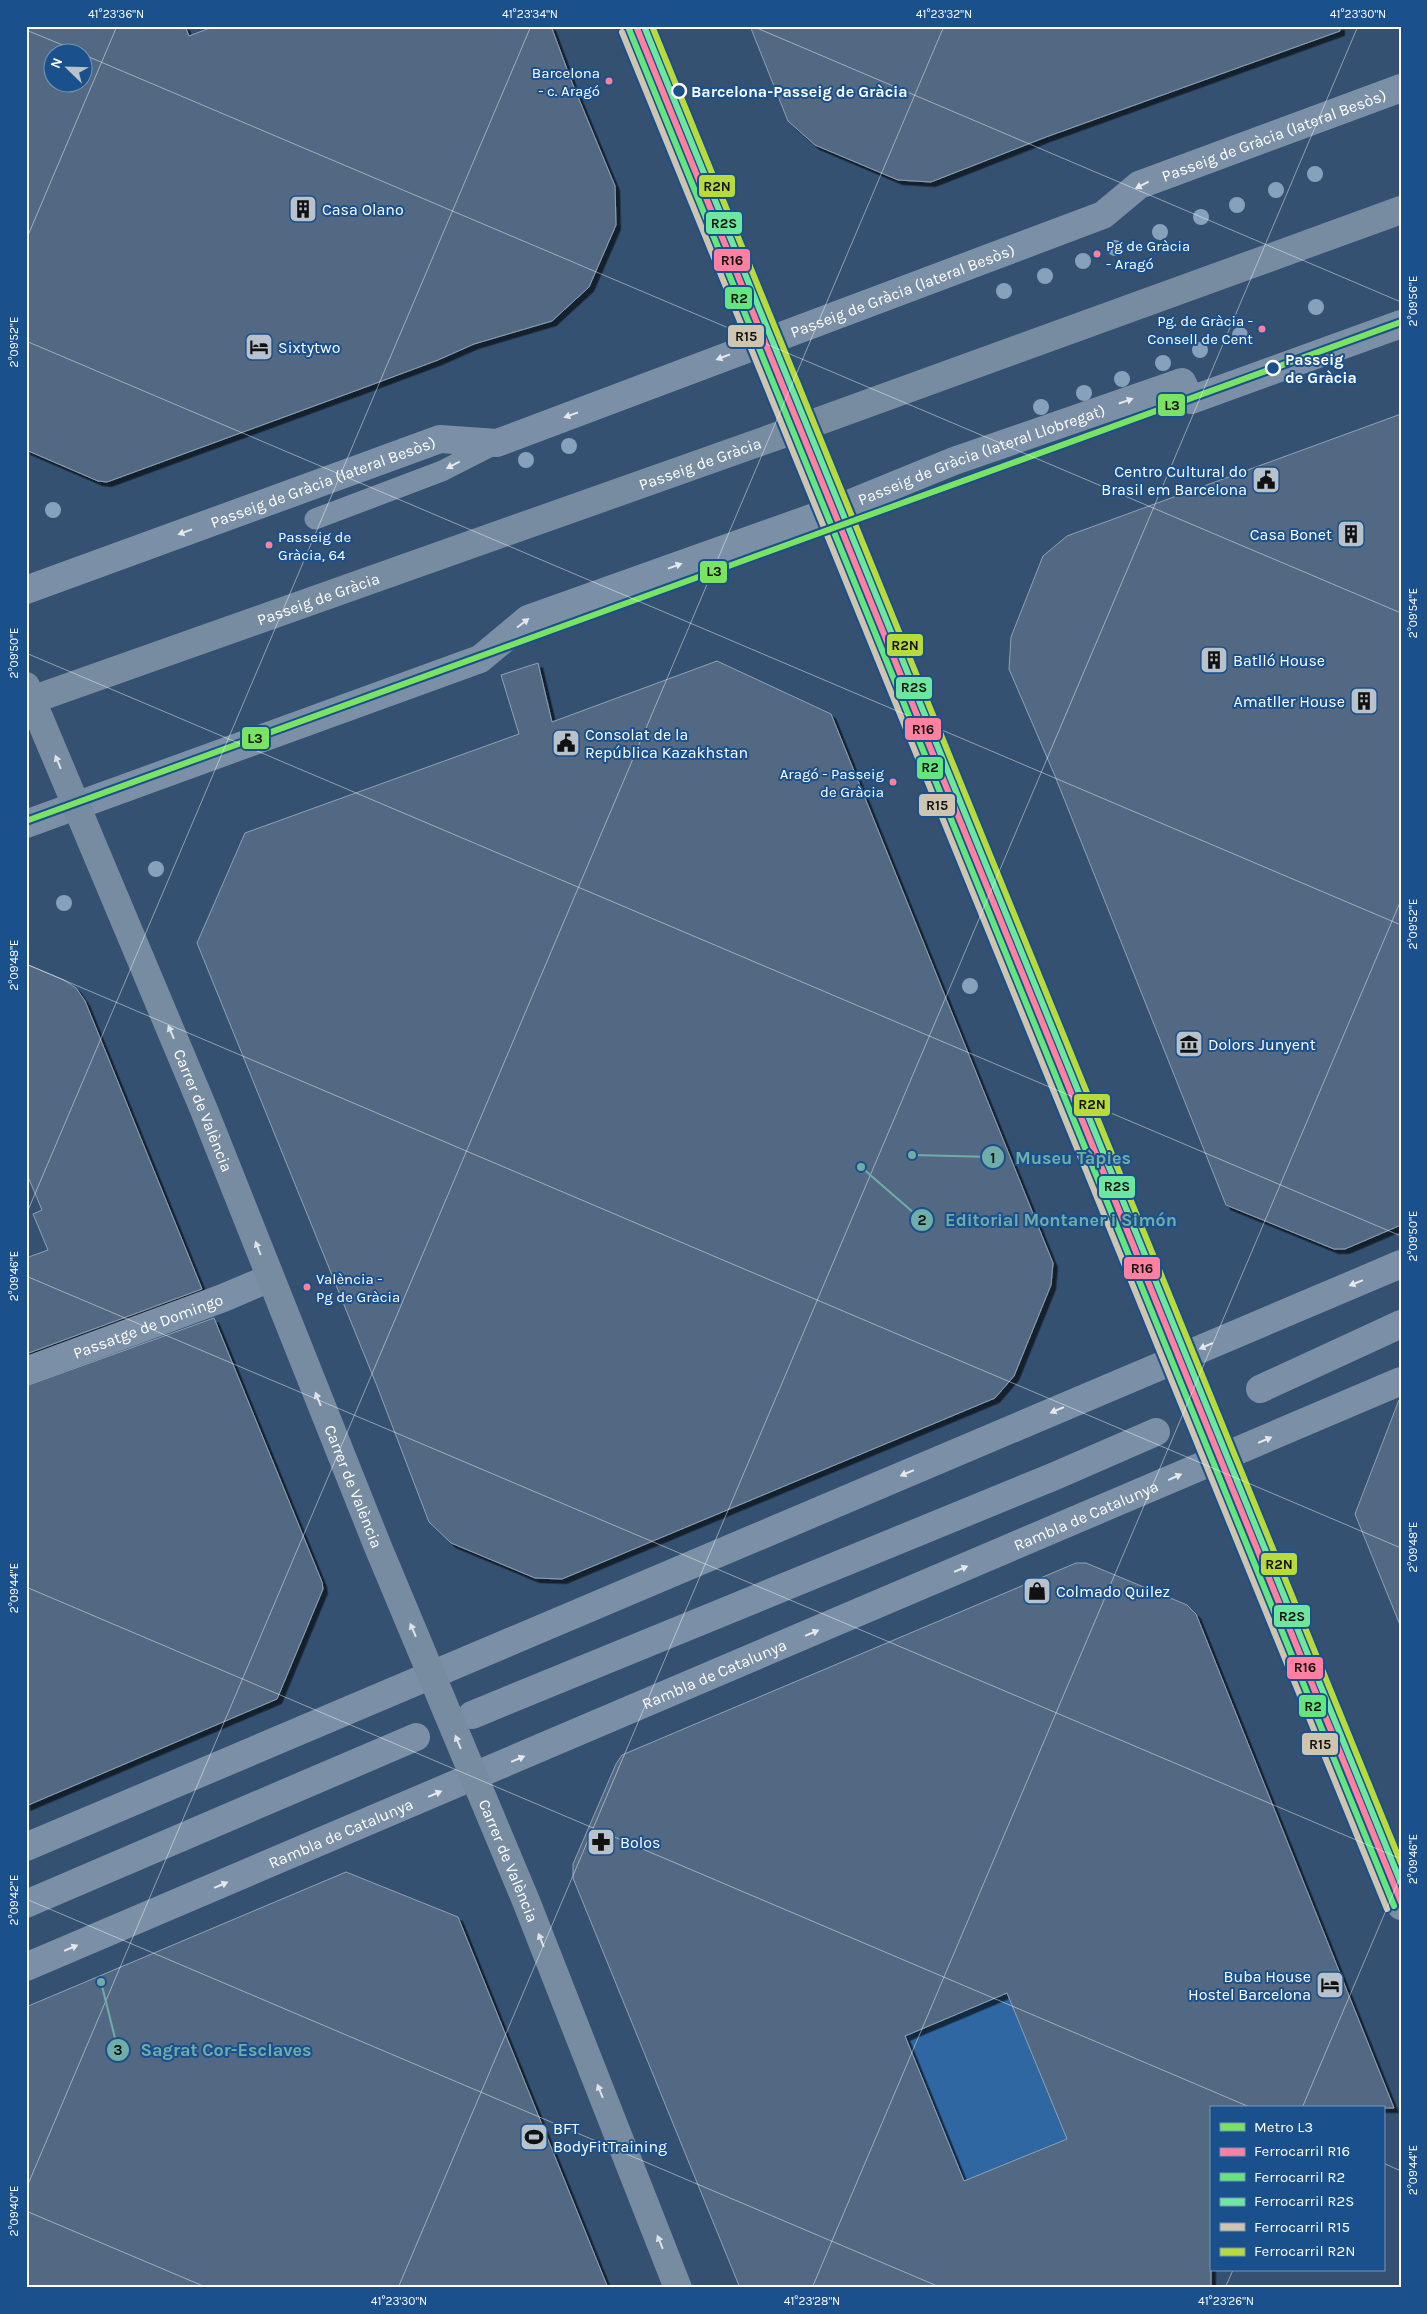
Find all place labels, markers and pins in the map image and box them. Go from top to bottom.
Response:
place label: Barcelona - c. Aragó [532,64,600,100]
marker: Barcelona - c. Aragó [604,76,614,86]
place label: Barcelona-Passeig de Gràcia [691,82,908,101]
marker: Barcelona-Passeig de Gràcia [671,83,687,99]
building icon: Casa Olano [288,194,318,224]
place label: Casa Olano [322,200,404,219]
place label: Pg de Gràcia - Aragó [1106,237,1190,273]
marker: Pg de Gràcia - Aragó [1092,249,1102,259]
place label: Pg. de Gràcia - Consell de Cent [1147,312,1253,348]
marker: Pg. de Gràcia - Consell de Cent [1257,324,1267,334]
hotel icon: Sixtytwo [244,332,274,362]
place label: Sixtytwo [278,338,340,357]
place label: Passeig de Gràcia [1285,350,1357,387]
marker: Passeig de Gràcia [1265,360,1281,376]
place label: Centro Cultural do Brasil em Barcelona [1101,462,1247,499]
public building icon: Centro Cultural do Brasil em Barcelona [1251,465,1281,495]
building icon: Casa Bonet [1336,519,1366,549]
place label: Casa Bonet [1250,525,1332,544]
place label: Passeig de Gràcia, 64 [278,528,351,564]
marker: Passeig de Gràcia, 64 [264,540,274,550]
building icon: Batlló House [1199,645,1229,675]
place label: Batlló House [1233,651,1325,670]
building icon: Amatller House [1349,686,1379,716]
place label: Amatller House [1234,692,1345,711]
place label: Consolat de la República Kazakhstan [585,725,748,762]
public building icon: Consolat de la República Kazakhstan [551,728,581,758]
place label: Aragó - Passeig de Gràcia [780,765,885,801]
marker: Aragó - Passeig de Gràcia [888,777,898,787]
museum icon: Dolors Junyent [1174,1029,1204,1059]
place label: Dolors Junyent [1208,1035,1316,1054]
callout: Museu Tàpies [980,1141,1141,1174]
callout: Editorial Montaner i Simón [910,1203,1186,1236]
place label: València - Pg de Gràcia [316,1270,400,1306]
marker: València - Pg de Gràcia [302,1282,312,1292]
shop icon: Colmado Quilez [1022,1576,1052,1606]
place label: Colmado Quilez [1056,1582,1170,1601]
pharmacy icon: Bolos [586,1827,616,1857]
place label: Bolos [620,1833,660,1852]
place label: Buba House Hostel Barcelona [1188,1967,1311,2004]
hotel icon: Buba House Hostel Barcelona [1315,1970,1345,2000]
callout: Sagrat Cor-Esclaves [106,2034,322,2067]
place label: BFT BodyFitTraining [553,2119,667,2156]
sports icon: BFT BodyFitTraining [519,2122,549,2152]

